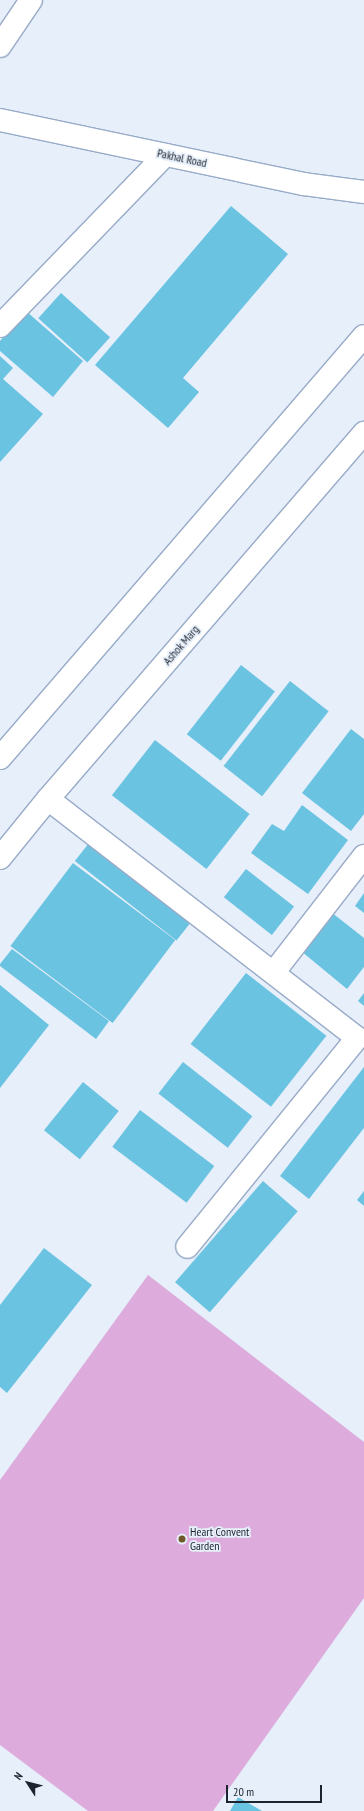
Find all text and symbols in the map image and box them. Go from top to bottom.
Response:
street label: Pakhal Road [156,146,208,170]
street label: Ashok Marg [160,622,202,668]
place label: Heart Convent Garden [190,1525,249,1553]
marker: Heart Convent Garden [177,1534,187,1544]
north arrow [8,1763,48,1803]
text: N [11,1769,26,1782]
scale bar [228,1777,324,1803]
text: 20 m [233,1784,254,1799]

